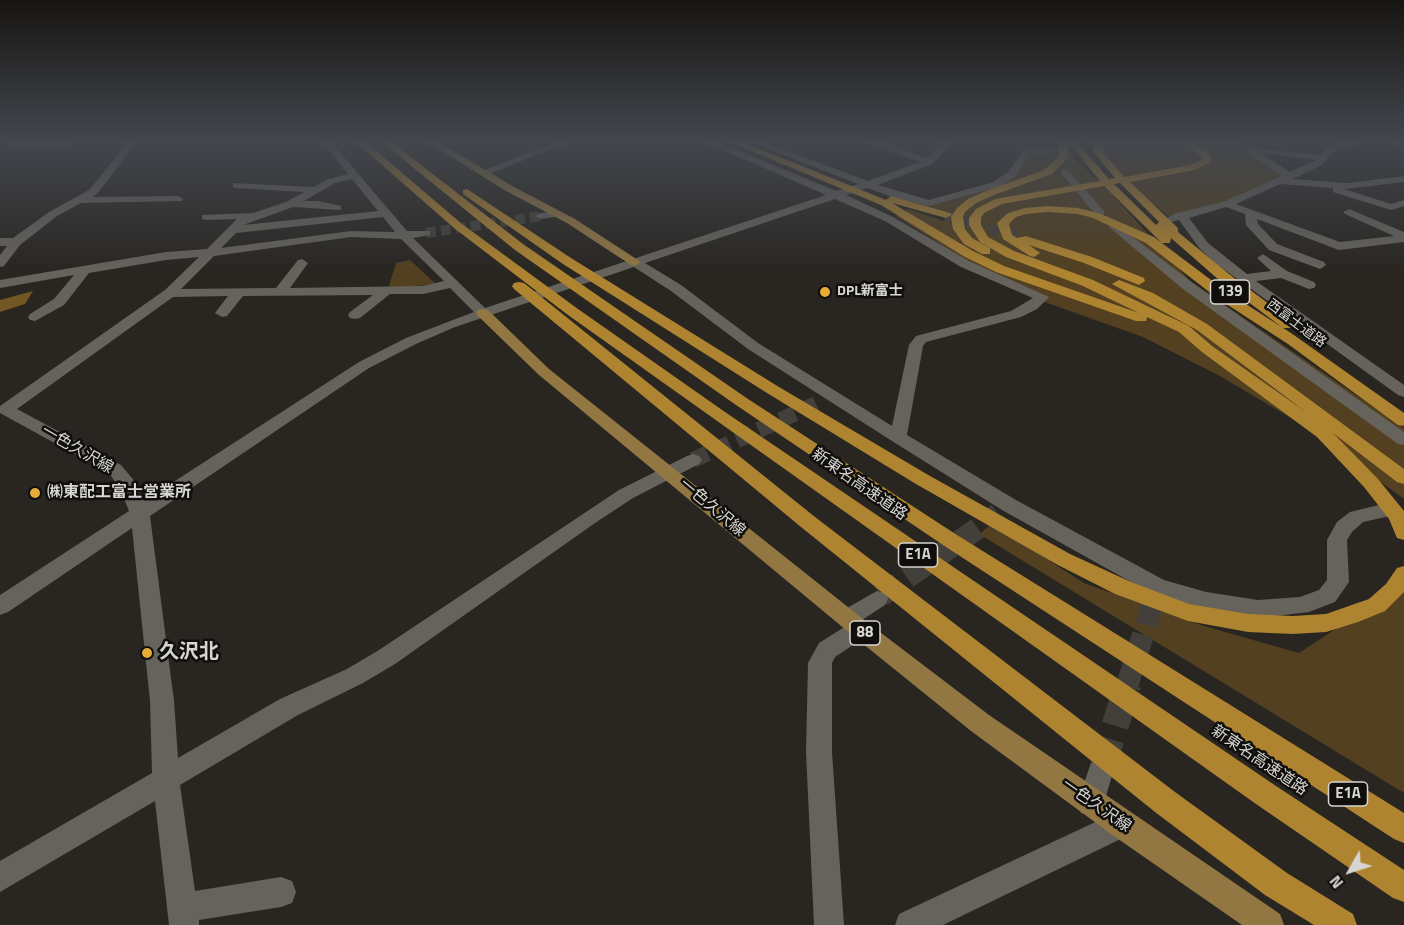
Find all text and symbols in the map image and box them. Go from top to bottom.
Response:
road number: 139 [1210,280,1250,304]
place label: DPL新富士 [837,284,903,300]
marker: DPL新富士 [818,285,832,299]
street label: 西富士道路 [1263,296,1329,352]
street label: 一色久沢線 [38,422,116,478]
street label: 新東名高速道路 [808,445,910,525]
street label: 一色久沢線 [675,475,749,541]
place label: ㈱東配工富士営業所 [47,483,191,503]
marker: ㈱東配工富士営業所 [28,486,42,500]
road number: E1A [898,543,938,567]
road number: 88 [850,621,880,645]
place label: 久沢北 [159,641,219,665]
marker: 久沢北 [140,646,154,660]
street label: 新東名高速道路 [1207,722,1311,800]
street label: 一色久沢線 [1058,775,1134,837]
road number: E1A [1328,782,1368,806]
north arrow [1320,841,1380,901]
text: N [1323,870,1349,894]

